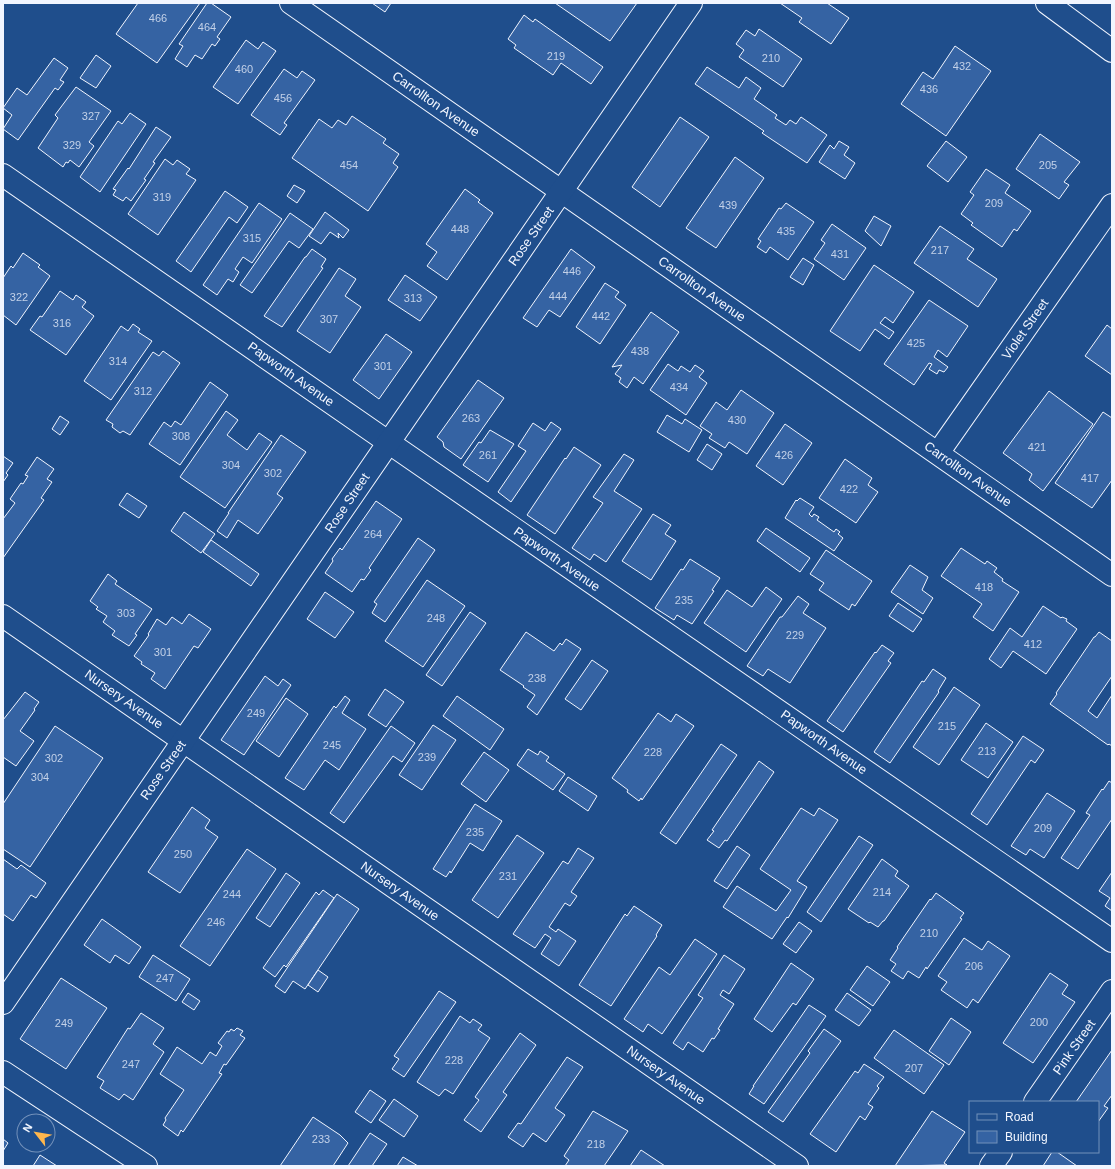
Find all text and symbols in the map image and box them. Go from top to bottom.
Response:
house number: 466 [149,12,167,24]
house number: 464 [198,21,216,33]
house number: 219 [547,50,565,62]
house number: 210 [762,52,780,64]
house number: 432 [953,60,971,72]
house number: 460 [235,63,253,75]
street label: Carrollton Avenue [389,68,483,140]
house number: 436 [920,83,938,95]
house number: 456 [274,92,292,104]
house number: 327 [82,110,100,122]
house number: 329 [63,139,81,151]
house number: 454 [340,159,358,171]
house number: 205 [1039,159,1057,171]
house number: 319 [153,191,171,203]
house number: 209 [985,197,1003,209]
house number: 439 [719,199,737,211]
street label: Rose Street [505,203,557,268]
house number: 448 [451,223,469,235]
house number: 435 [777,225,795,237]
house number: 315 [243,232,261,244]
house number: 217 [931,244,949,256]
house number: 431 [831,248,849,260]
street label: Carrollton Avenue [655,253,749,325]
house number: 446 [563,265,581,277]
house number: 444 [549,290,567,302]
house number: 322 [10,291,28,303]
house number: 313 [404,292,422,304]
street label: Violet Street [999,295,1052,362]
house number: 442 [592,310,610,322]
house number: 307 [320,313,338,325]
house number: 316 [53,317,71,329]
house number: 425 [907,337,925,349]
street label: Papworth Avenue [245,339,337,409]
house number: 438 [631,345,649,357]
house number: 314 [109,355,127,367]
house number: 301 [374,360,392,372]
house number: 434 [670,381,688,393]
house number: 312 [134,385,152,397]
house number: 263 [462,412,480,424]
house number: 430 [728,414,746,426]
house number: 308 [172,430,190,442]
street label: Carrollton Avenue [921,438,1015,510]
house number: 421 [1028,441,1046,453]
house number: 261 [479,449,497,461]
house number: 426 [775,449,793,461]
house number: 304 [222,459,240,471]
house number: 302 [264,467,282,479]
street label: Rose Street [322,470,373,536]
house number: 417 [1081,472,1099,484]
house number: 422 [840,483,858,495]
street label: Papworth Avenue [511,524,603,594]
house number: 264 [364,528,382,540]
house number: 418 [975,581,993,593]
house number: 235 [675,594,693,606]
house number: 303 [117,607,135,619]
house number: 248 [427,612,445,624]
house number: 229 [786,629,804,641]
house number: 412 [1024,638,1042,650]
house number: 301 [154,646,172,658]
street label: Nursery Avenue [82,666,166,732]
house number: 238 [528,672,546,684]
house number: 249 [247,707,265,719]
street label: Papworth Avenue [778,707,870,777]
house number: 215 [938,720,956,732]
street label: Rose Street [137,737,189,802]
house number: 245 [323,739,341,751]
house number: 213 [978,745,996,757]
house number: 228 [644,746,662,758]
house number: 239 [418,751,436,763]
house number: 302 [45,752,63,764]
house number: 304 [31,771,49,783]
house number: 209 [1034,822,1052,834]
house number: 235 [466,826,484,838]
house number: 250 [174,848,192,860]
street label: Nursery Avenue [358,858,442,924]
house number: 231 [499,870,517,882]
house number: 214 [873,886,891,898]
house number: 244 [223,888,241,900]
house number: 246 [207,916,225,928]
house number: 210 [920,927,938,939]
house number: 206 [965,960,983,972]
house number: 247 [156,972,174,984]
house number: 200 [1030,1016,1048,1028]
street label: Pink Street [1050,1016,1099,1077]
house number: 249 [55,1017,73,1029]
street label: Nursery Avenue [624,1042,708,1108]
house number: 228 [445,1054,463,1066]
house number: 247 [122,1058,140,1070]
house number: 207 [905,1062,923,1074]
legend [969,1101,1099,1153]
text: Road [1005,1110,1034,1124]
north arrow [16,1113,56,1153]
text: N [20,1121,35,1134]
text: Building [1005,1130,1048,1144]
house number: 233 [312,1133,330,1145]
house number: 218 [587,1138,605,1150]

